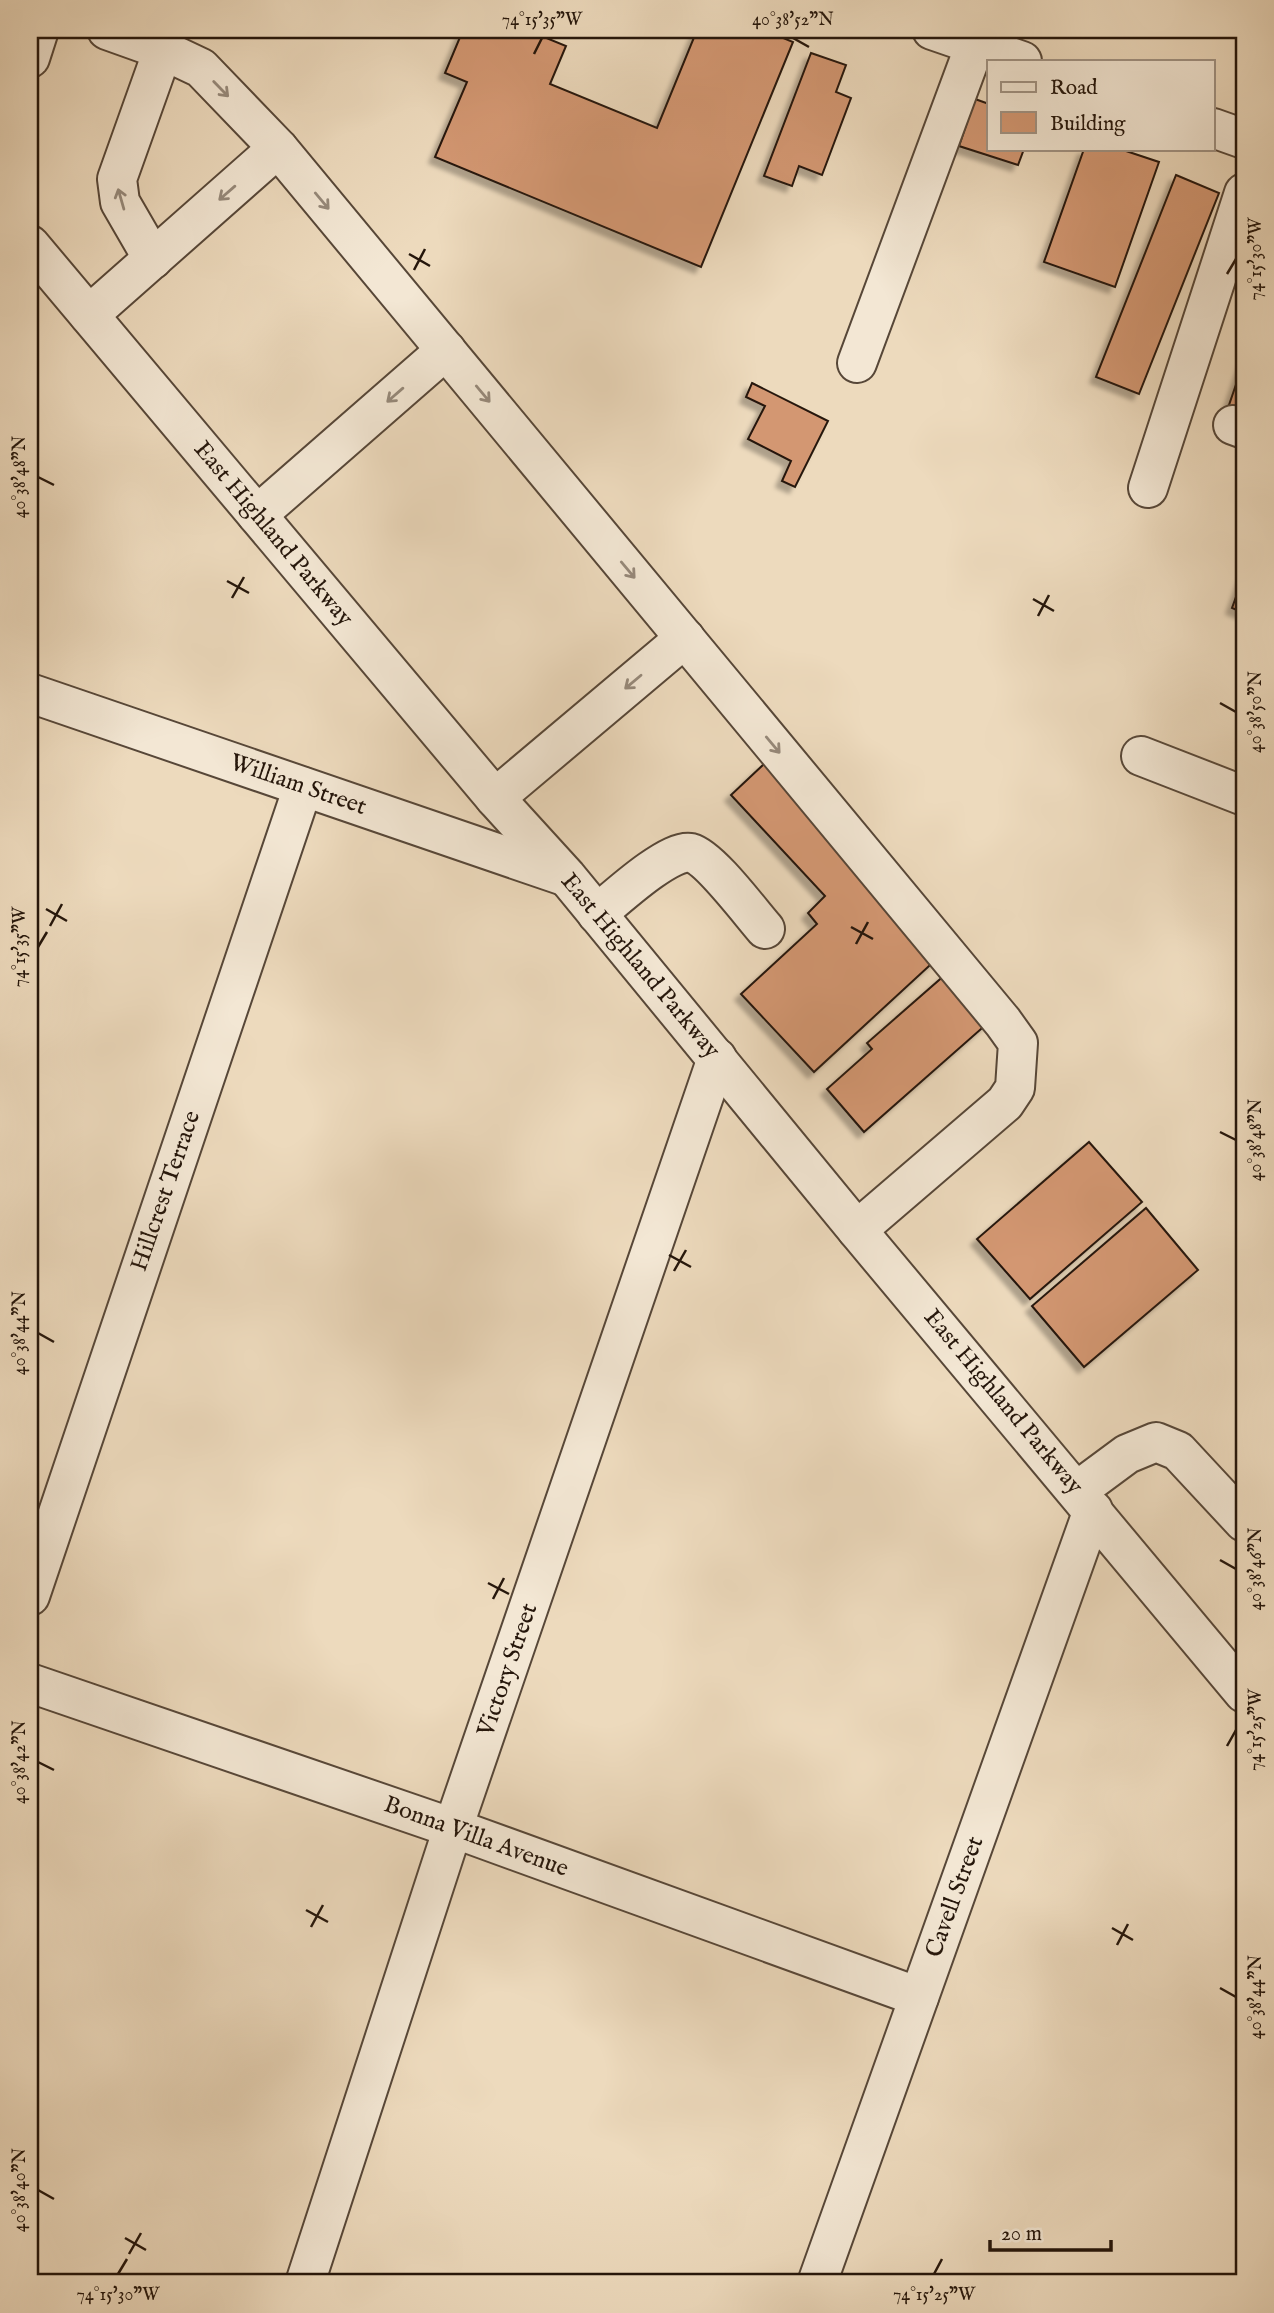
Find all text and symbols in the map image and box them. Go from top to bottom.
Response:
text: 74°15'35"W [502,9,583,32]
text: 40°38'52"N [752,9,834,32]
legend [987,60,1214,150]
text: Road [1050,75,1098,102]
one-way arrow [212,80,229,97]
text: Building [1050,111,1126,138]
one-way arrow [218,185,236,201]
one-way arrow [114,188,127,210]
one-way arrow [314,191,330,209]
text: 74°15'30"W [1245,217,1268,300]
one-way arrow [475,385,491,403]
one-way arrow [386,387,404,403]
text: 40°38'48"N [9,435,32,518]
street label: East Highland Parkway [186,435,360,633]
one-way arrow [620,560,636,578]
text: 40°38'50"N [1245,671,1268,753]
one-way arrow [624,674,642,690]
one-way arrow [766,735,781,753]
street label: William Street [226,747,370,823]
street label: East Highland Parkway [553,867,727,1065]
text: 74°15'35"W [9,906,32,987]
text: 40°38'48"N [1245,1098,1268,1181]
street label: Hillcrest Terrace [124,1107,208,1275]
text: 40°38'44"N [9,1290,32,1375]
street label: East Highland Parkway [916,1303,1090,1501]
text: 40°38'46"N [1245,1527,1268,1611]
street label: Victory Street [470,1599,545,1742]
text: 74°15'25"W [1245,1688,1268,1771]
text: 40°38'42"N [9,1720,32,1804]
street label: Bonna Villa Avenue [379,1789,573,1885]
street label: Cavell Street [919,1832,991,1962]
text: 40°38'44"N [1245,1954,1268,2039]
text: 40°38'40"N [9,2147,32,2232]
scale bar [990,2208,1111,2252]
text: 20 m [1001,2221,1042,2248]
text: 74°15'30"W [77,2284,160,2307]
text: 74°15'25"W [893,2284,976,2307]

